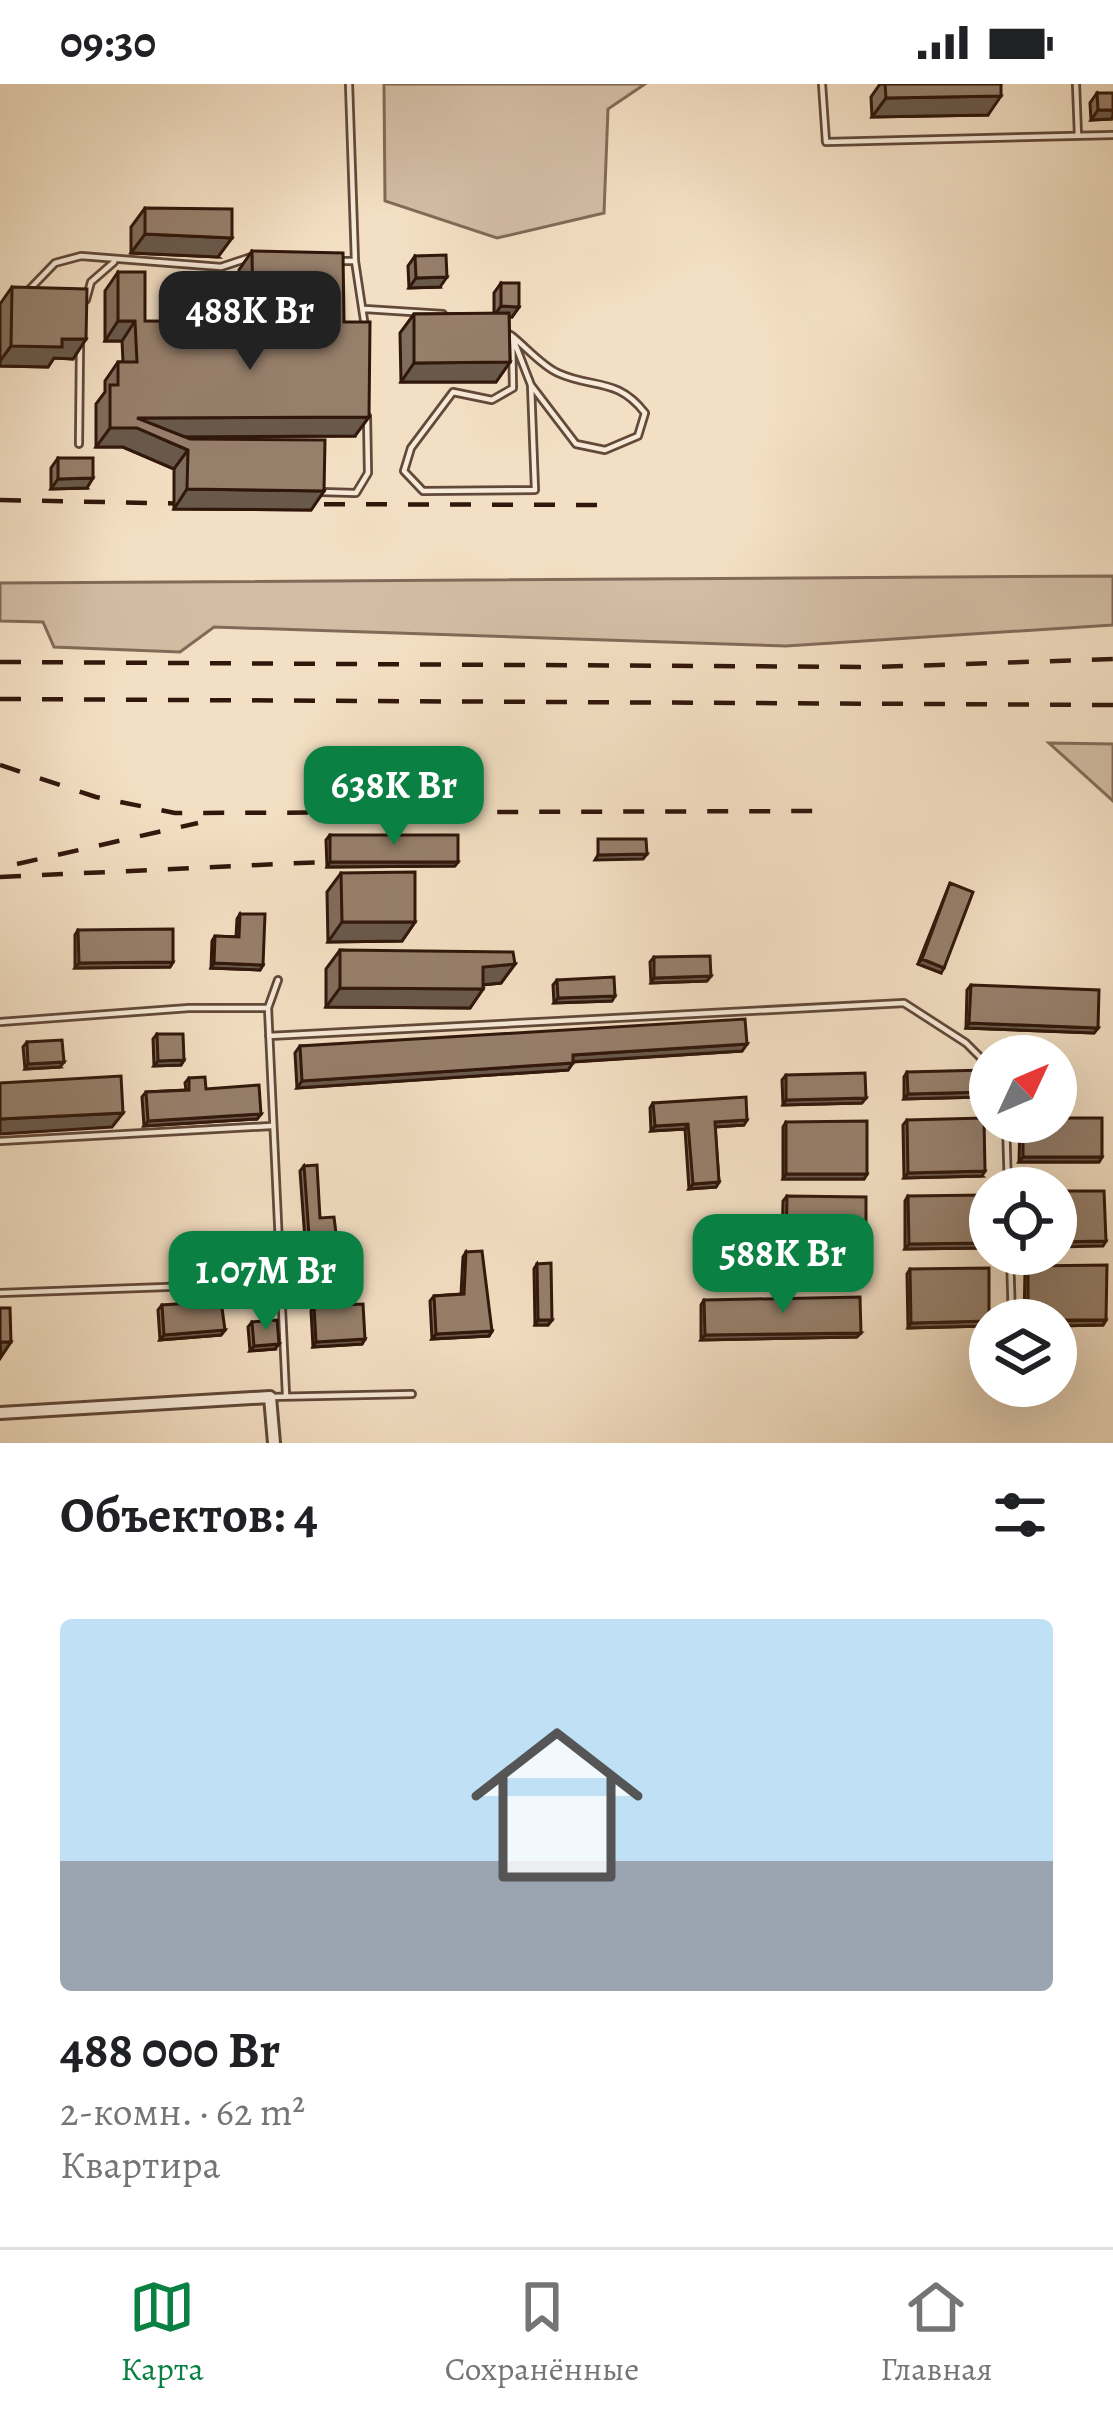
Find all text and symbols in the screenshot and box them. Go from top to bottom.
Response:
text: 09:30 [60,11,156,73]
pin: 488K Br [139,271,361,373]
text: 488K Br [186,283,314,336]
pin: 638K Br [283,746,505,848]
text: 638K Br [331,758,457,811]
north arrow [969,1035,1077,1143]
map controls [969,1035,1077,1407]
button: locate [969,1167,1077,1275]
pin: 588K Br [672,1214,894,1316]
text: 588K Br [720,1226,846,1279]
pin: 1.07M Br [142,1231,390,1333]
text: 1.07M Br [196,1243,336,1296]
button: layers [969,1299,1077,1407]
text: Объектов: 4 [60,1480,318,1550]
icon: filters [987,1482,1053,1548]
icon: home [449,1697,665,1913]
text: 488 000 Br [60,2015,280,2085]
text: 2-комн. · 62 m² [60,2085,305,2138]
text: Квартира [60,2138,221,2191]
tab: Карта [121,2274,204,2391]
tab: Сохранённые [445,2274,639,2391]
tab: Главная [880,2274,993,2391]

